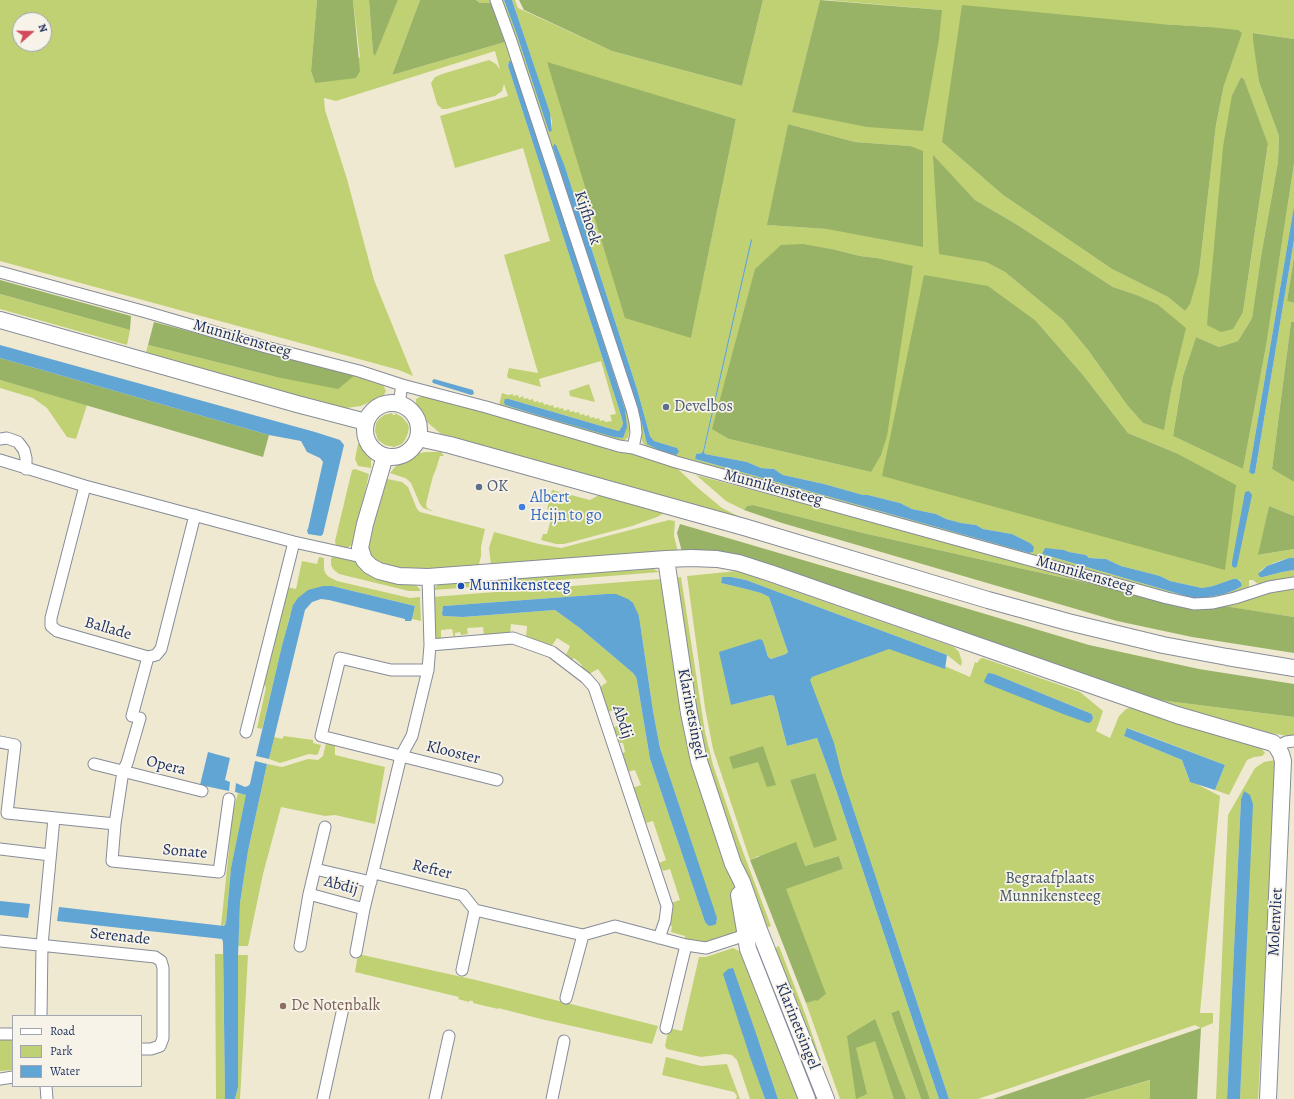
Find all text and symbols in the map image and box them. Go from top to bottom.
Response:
north arrow [12,12,52,52]
text: N [34,22,51,34]
street label: Kijfhoek [569,189,605,247]
street label: Munnikensteeg [191,316,293,362]
place label: Develbos [674,397,733,417]
marker: Develbos [661,402,671,412]
street label: Munnikensteeg [722,466,824,510]
place label: OK [487,477,508,497]
marker: OK [474,482,484,492]
place label: Albert Heijn to go [530,488,602,526]
marker: Albert Heijn to go [517,502,527,512]
street label: Munnikensteeg [1034,552,1136,598]
place label: Munnikensteeg [469,576,570,596]
marker: Munnikensteeg [456,581,466,591]
street label: Ballade [82,613,134,645]
street label: Klarinetsingel [673,667,709,761]
street label: Abdij [608,703,636,741]
street label: Klooster [424,737,482,769]
street label: Opera [144,752,188,780]
street label: Sonate [162,840,208,864]
street label: Refter [410,856,454,884]
park label: Begraafplaats Munnikensteeg [999,869,1101,907]
street label: Abdij [322,872,360,900]
street label: Molenvliet [1265,887,1287,957]
street label: Serenade [89,924,151,950]
street label: Klarinetsingel [771,980,823,1072]
place label: De Notenbalk [291,996,380,1016]
marker: De Notenbalk [278,1001,288,1011]
legend [12,1015,142,1087]
text: Road [50,1023,75,1039]
text: Park [50,1043,73,1059]
text: Water [50,1063,80,1079]

